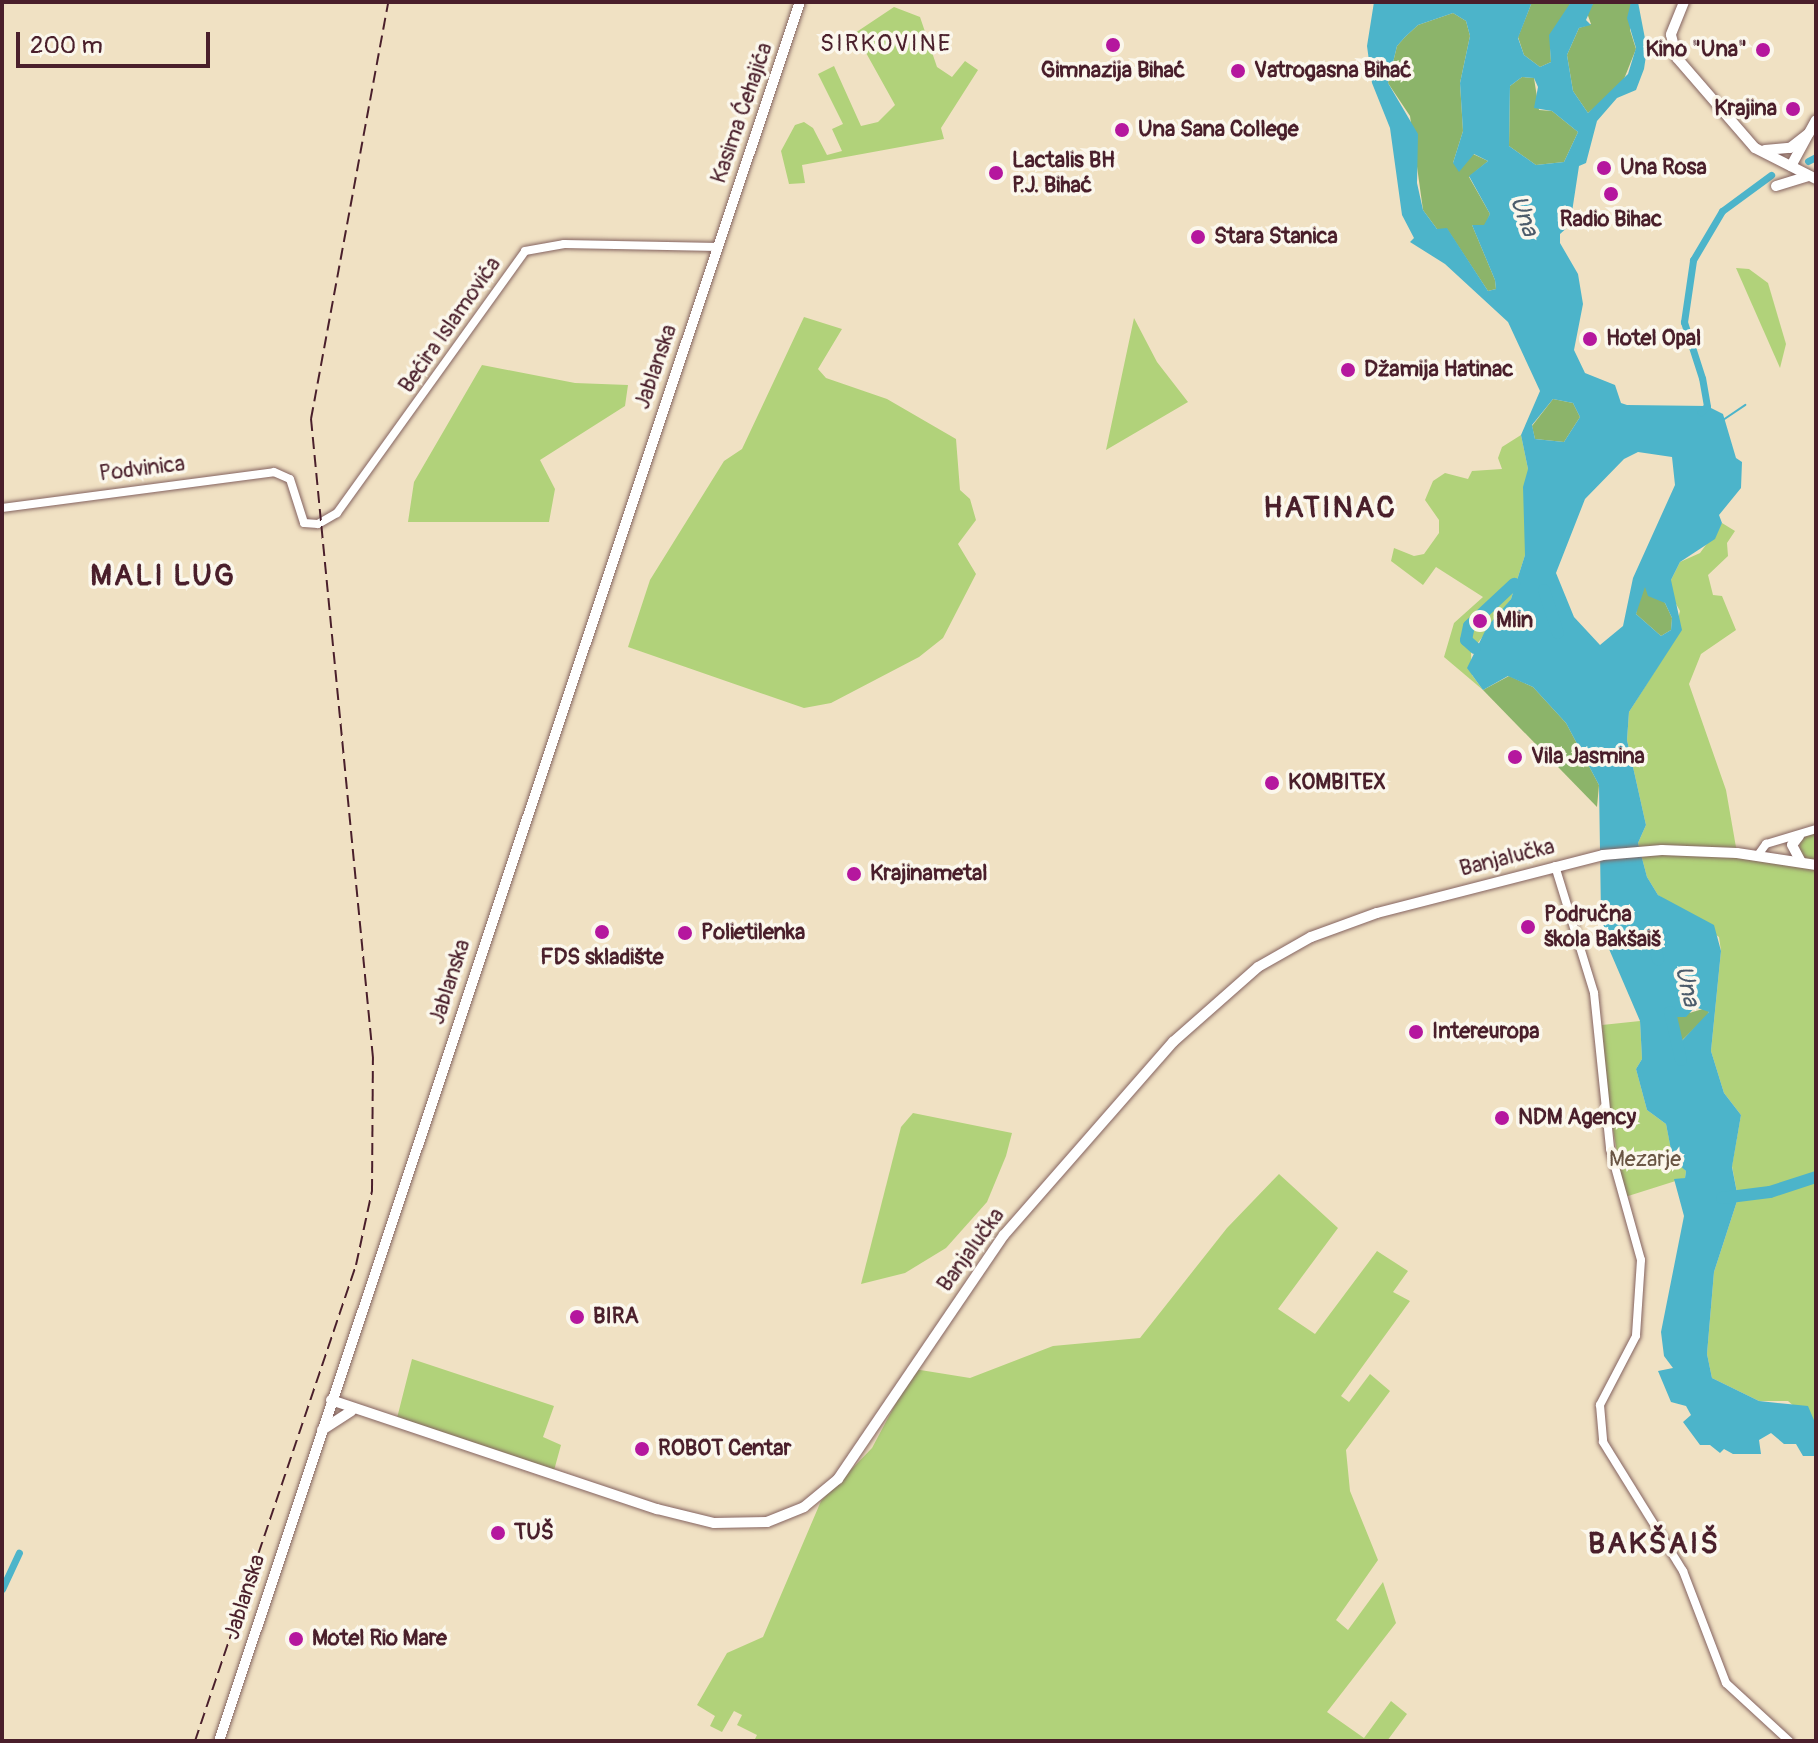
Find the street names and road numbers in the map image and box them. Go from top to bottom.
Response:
street label: Kasima Ćehajića [706,39,778,187]
street label: Bećira Islamovića [393,252,507,398]
street label: Jablanska [629,321,683,413]
street label: Podvinica [98,451,186,487]
street label: Banjalučka [1457,833,1557,883]
street label: Jablanska [424,936,476,1028]
street label: Banjalučka [932,1203,1010,1297]
street label: Jablanska [219,1551,271,1643]

